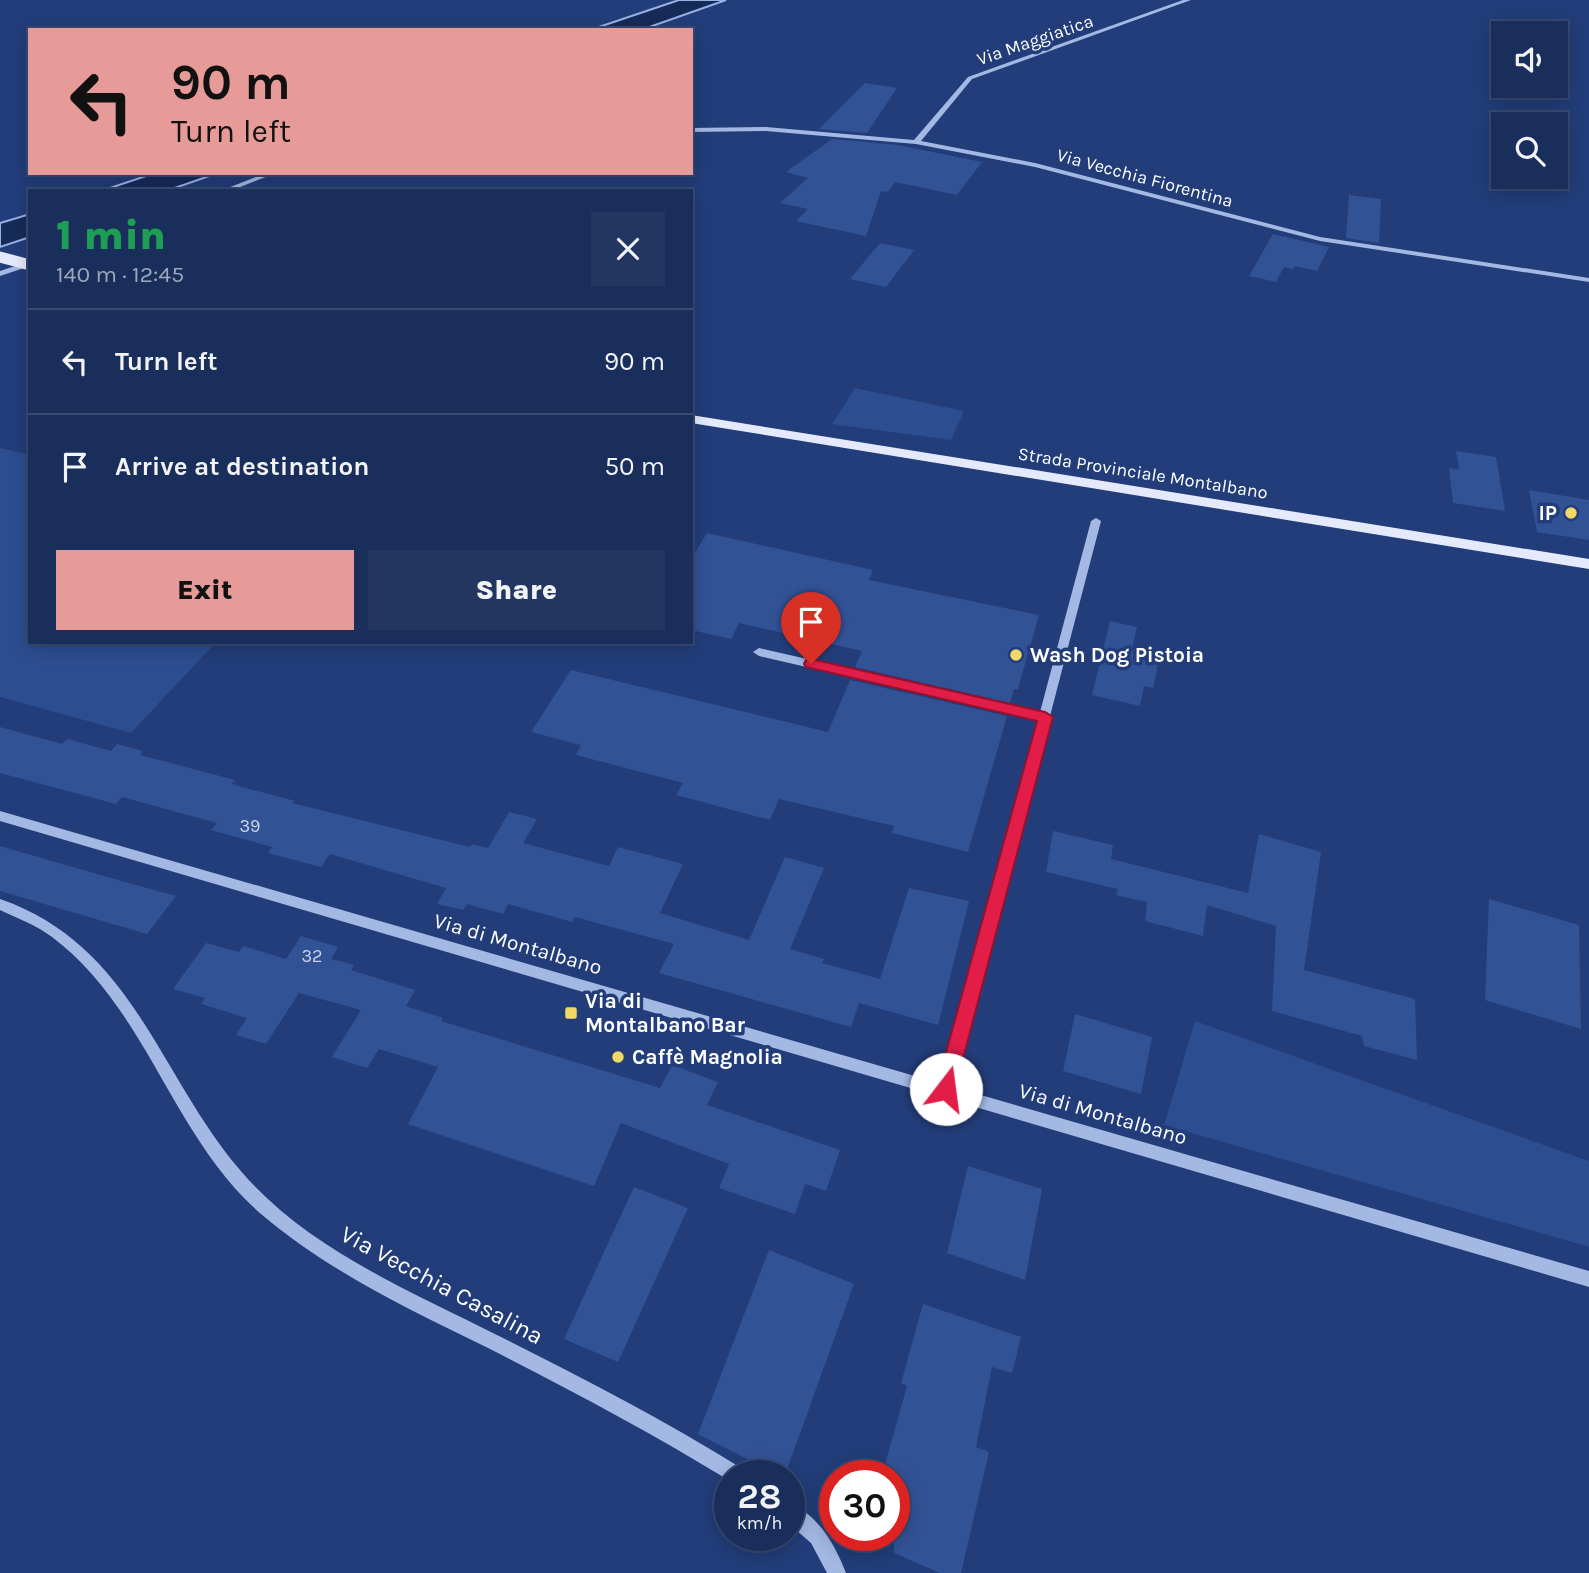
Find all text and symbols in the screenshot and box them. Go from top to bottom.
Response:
street label: Via Maggiatica [974,10,1096,70]
map controls [1491,21,1568,189]
button: sound [1491,21,1568,98]
text: 90 m [171,54,291,111]
icon: left [56,56,147,147]
button: search [1491,112,1568,189]
text: Turn left [171,113,291,150]
street label: Via Vecchia Fiorentina [1054,144,1236,212]
text: 1 min [56,210,166,260]
button: close [591,212,665,286]
text: 140 m · 12:45 [56,261,184,288]
icon: left [56,343,94,381]
text: Turn left [115,346,217,377]
text: 90 m [604,346,665,377]
street label: Strada Provinciale Montalbano [1017,442,1269,504]
icon: arrive [56,448,94,486]
text: Arrive at destination [115,451,369,482]
text: 50 m [604,451,665,482]
place label: IP [1538,501,1557,525]
marker: IP [1563,505,1579,521]
button: Exit [56,550,354,630]
button: Share [368,550,665,630]
pin [781,592,841,664]
icon: arrive [792,603,830,641]
place label: Wash Dog Pistoia [1030,643,1204,667]
marker: Wash Dog Pistoia [1008,647,1024,663]
house number: 39 [239,815,261,837]
street label: Via di Montalbano [431,909,605,979]
house number: 32 [301,945,323,967]
place label: Via di Montalbano Bar [585,989,746,1037]
marker: Via di Montalbano Bar [563,1005,579,1021]
place label: Caffè Magnolia [632,1045,783,1069]
marker: Caffè Magnolia [610,1049,626,1065]
position arrow [909,1052,983,1126]
street label: Via di Montalbano [1016,1079,1190,1149]
street label: Via Vecchia Casalina [336,1220,548,1350]
speed limit sign: 30 [819,1460,910,1551]
text: 28 [738,1476,781,1517]
text: km/h [737,1512,782,1534]

